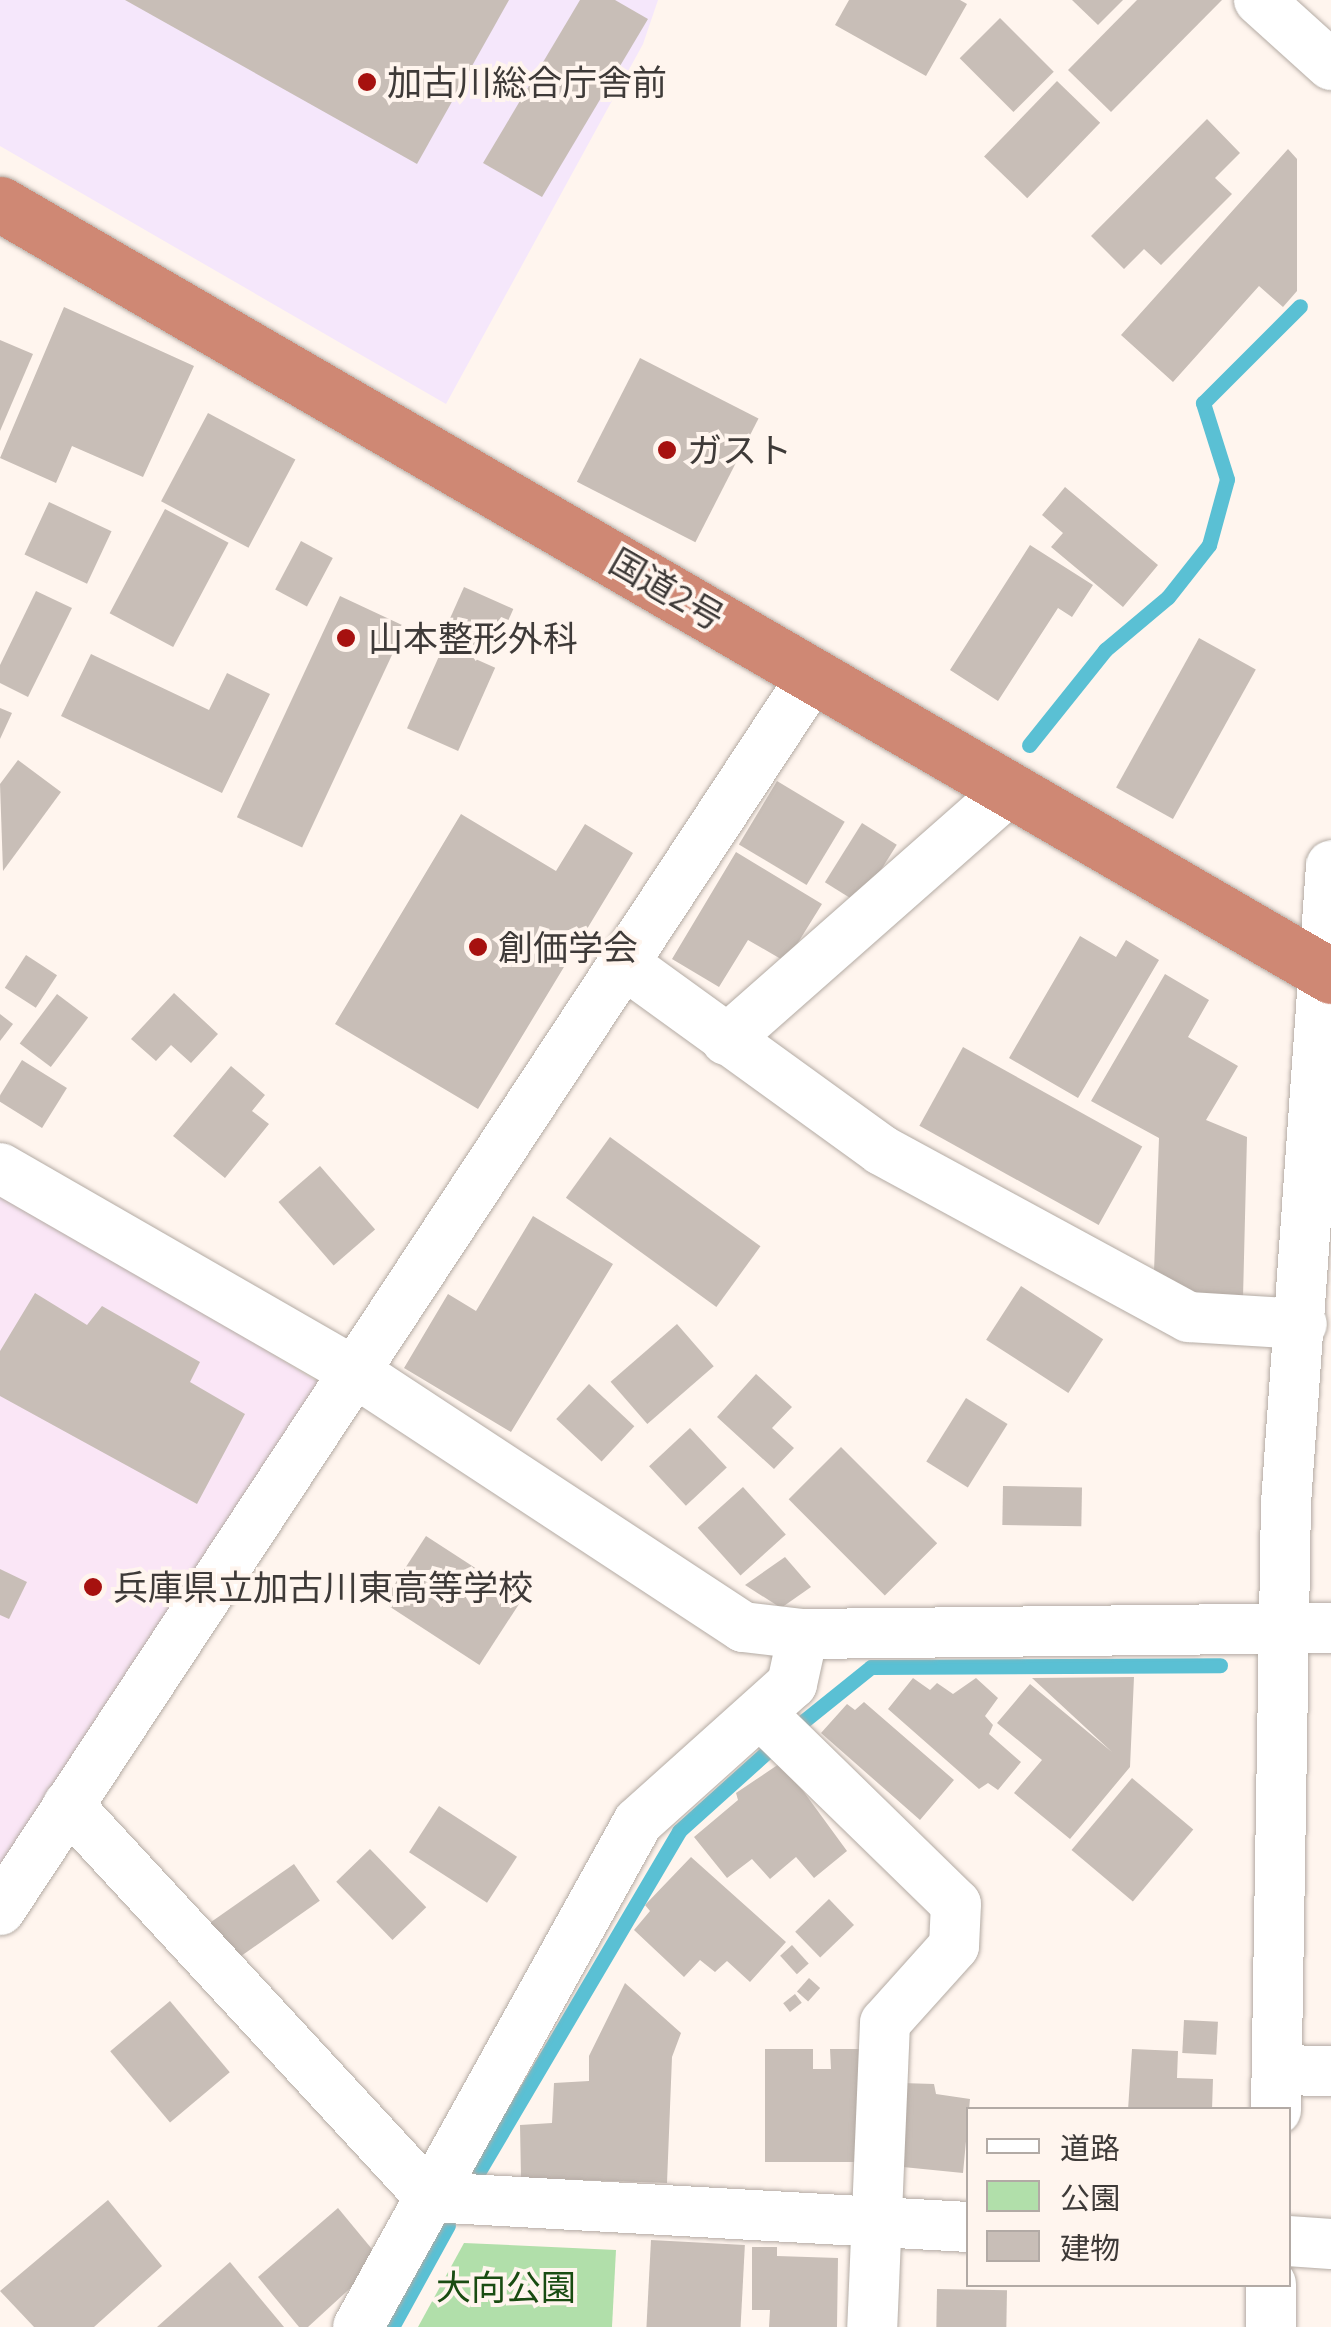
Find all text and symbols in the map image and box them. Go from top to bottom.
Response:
place label: 加古川総合庁舎前 [387,61,667,103]
marker: 加古川総合庁舎前 [356,71,378,93]
place label: ガスト [687,429,792,471]
marker: ガスト [656,439,678,461]
street label: 国道2号 [602,540,732,638]
place label: 山本整形外科 [368,617,578,659]
marker: 山本整形外科 [333,625,359,651]
place label: 創価学会 [498,926,638,968]
marker: 創価学会 [467,936,489,958]
place label: 兵庫県立加古川東高等学校 [113,1566,533,1608]
marker: 兵庫県立加古川東高等学校 [82,1576,104,1598]
legend [966,2107,1291,2287]
text: 道路 [1060,2127,1120,2168]
text: 公園 [1060,2177,1120,2218]
text: 建物 [1060,2227,1120,2268]
park label: 大向公園 [436,2266,576,2308]

